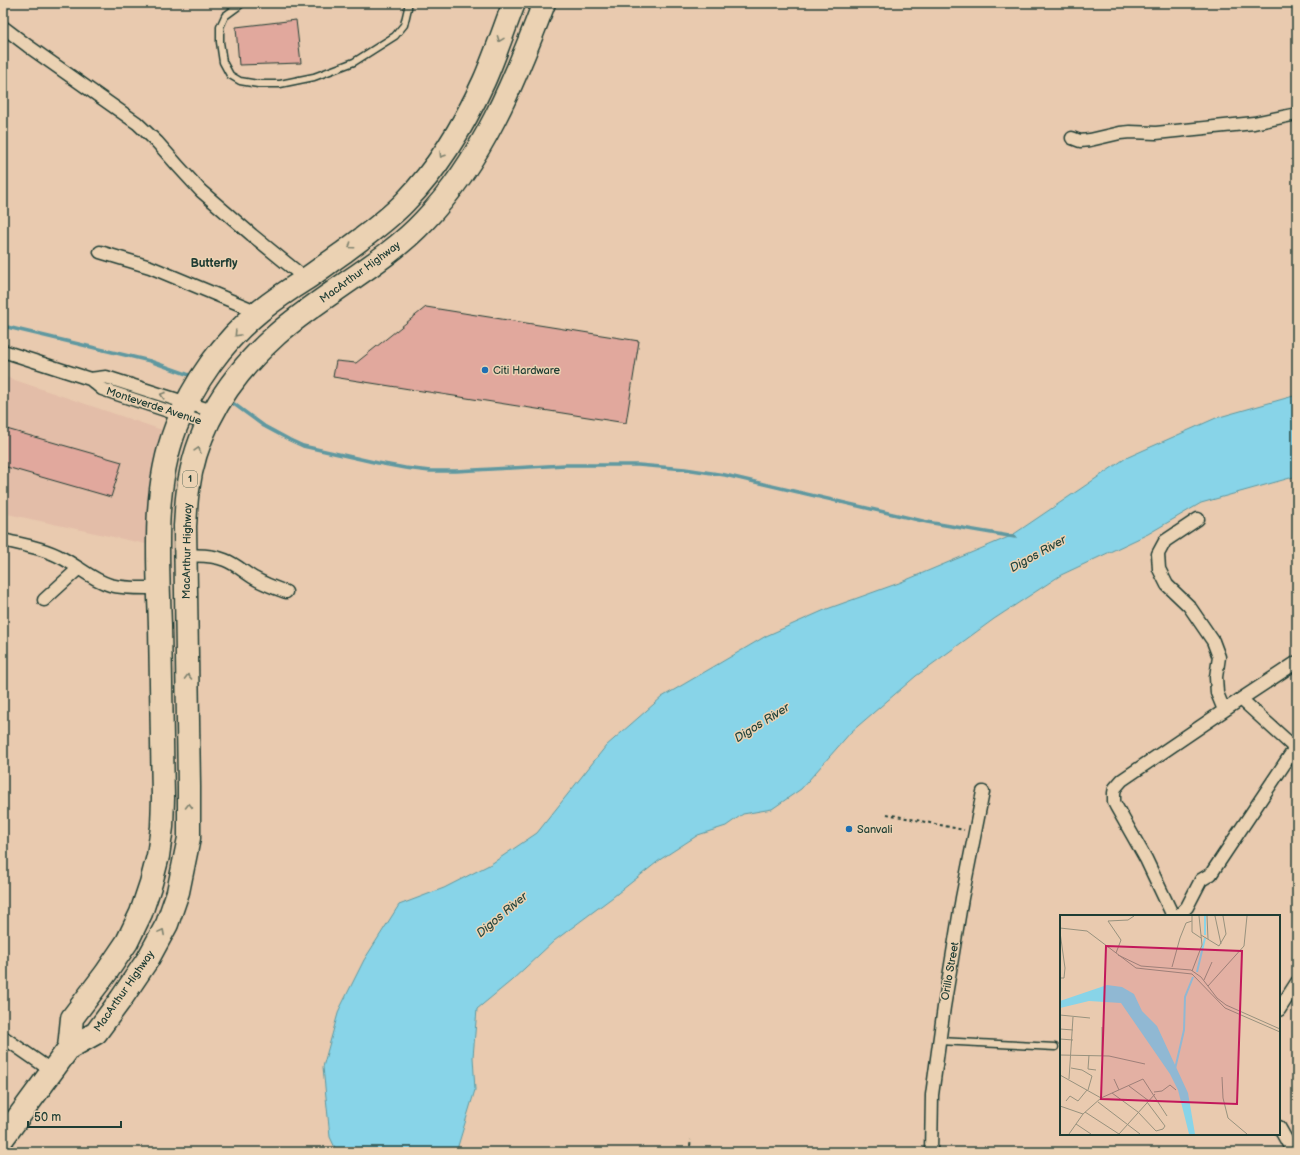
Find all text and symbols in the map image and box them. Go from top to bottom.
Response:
one-way arrow [496,36,504,43]
one-way arrow [440,151,447,158]
street label: MacArthur Highway [317,238,403,306]
one-way arrow [348,242,355,249]
district label: Butterfly [190,256,238,271]
one-way arrow [234,329,241,337]
place label: Citi Hardware [493,364,560,377]
marker: Citi Hardware [480,365,490,375]
street label: Monteverde Avenue [105,384,204,428]
one-way arrow [159,391,166,400]
one-way arrow [193,447,202,454]
road number: 1 [183,471,197,487]
street label: MacArthur Highway [180,503,194,599]
water label: Digos River [1007,532,1070,576]
one-way arrow [184,674,192,680]
water label: Digos River [732,699,794,746]
one-way arrow [185,803,193,809]
place label: Sanvali [857,823,893,836]
marker: Sanvali [844,824,854,834]
water label: Digos River [473,888,532,941]
inset map [1060,915,1280,1135]
one-way arrow [157,929,165,937]
street label: Orillo Street [938,940,962,1001]
street label: MacArthur Highway [91,948,157,1034]
scale bar [28,1103,121,1129]
text: 50 m [34,1110,61,1125]

